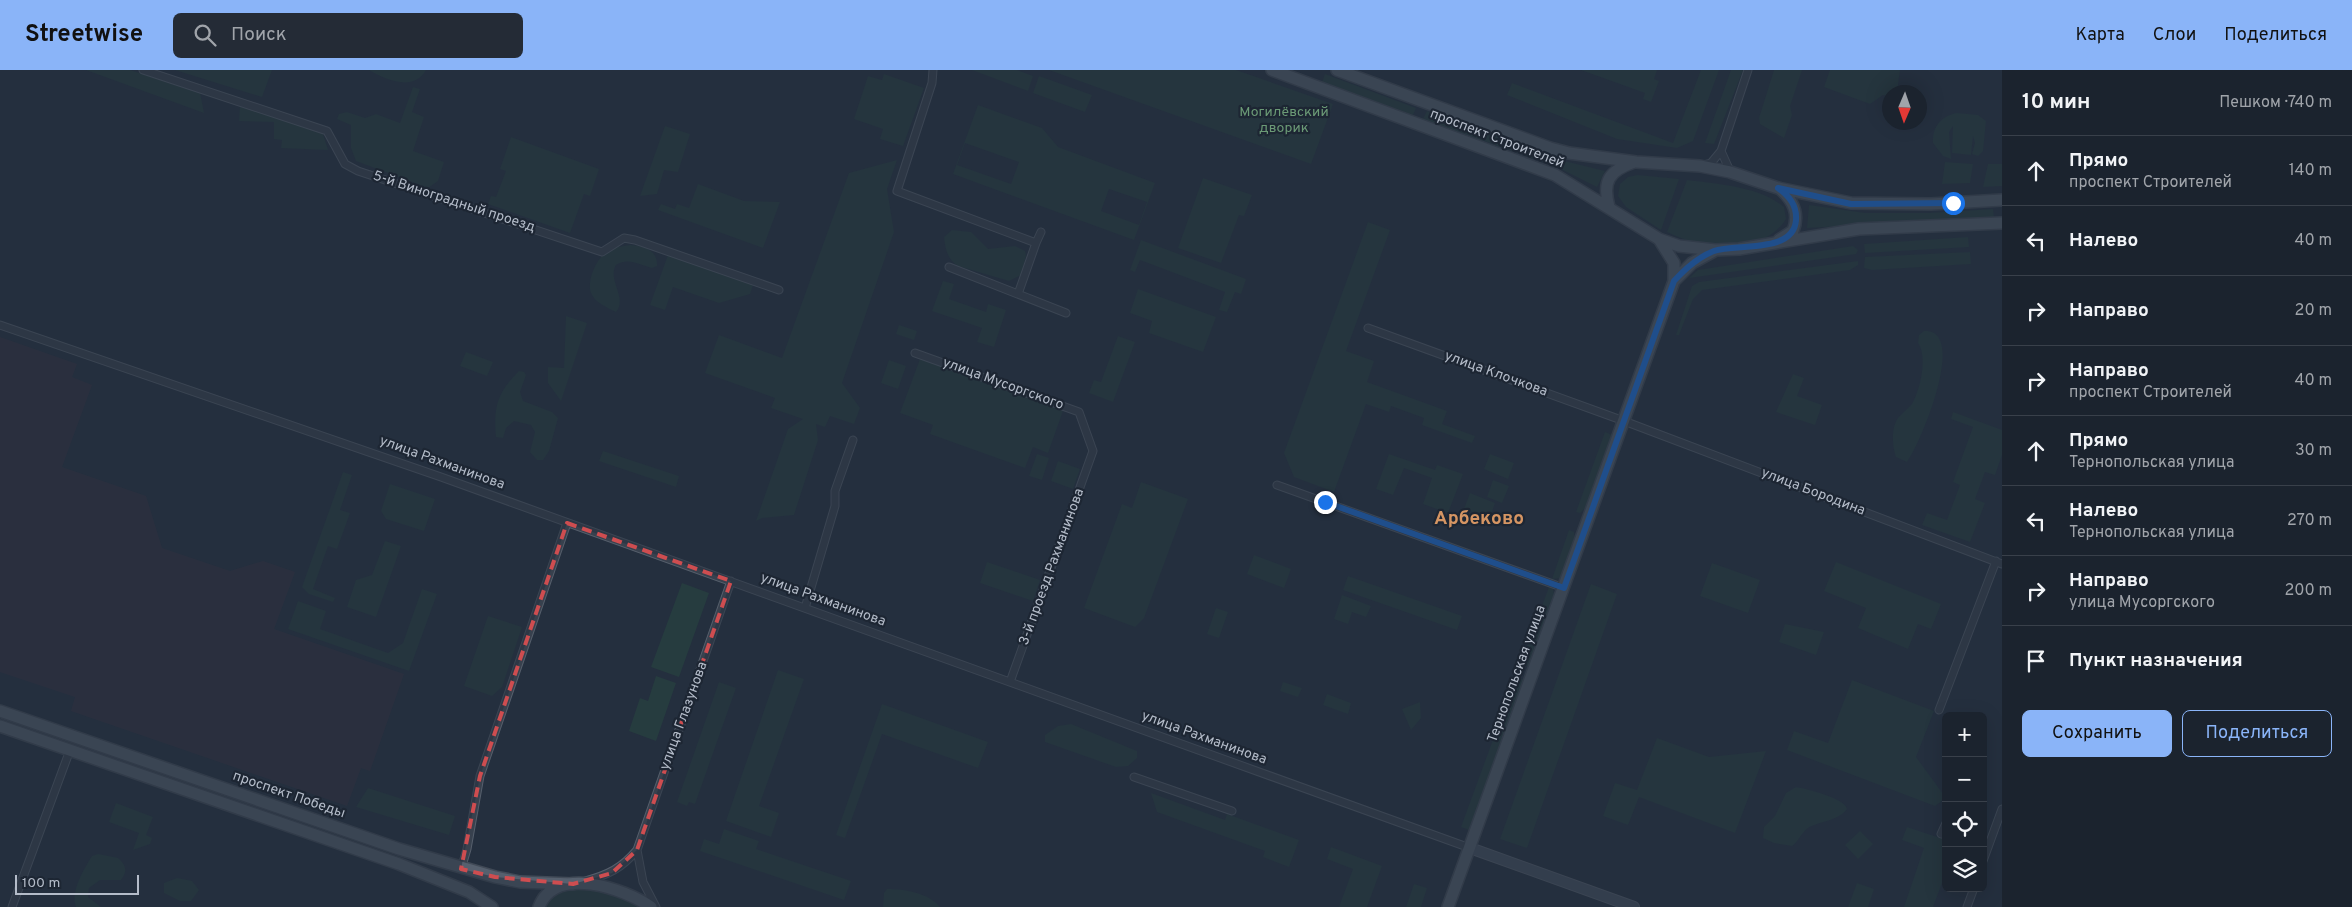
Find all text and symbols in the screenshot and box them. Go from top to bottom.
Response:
search box [173,13,523,58]
text: Streetwise [25,20,143,50]
icon: search [191,21,219,49]
text: Поиск [231,23,287,47]
text: Карта [2075,24,2125,47]
text: Слои [2153,24,2196,47]
text: Поделиться [2224,24,2327,47]
north arrow [1882,85,1927,130]
text: 10 мин [2022,89,2090,116]
text: Пешком · 740 m [2219,93,2332,113]
park label: Могилёвский дворик [1239,104,1329,137]
street label: проспект Строителей [1427,106,1567,172]
text: Прямо [2069,149,2128,173]
icon: ahead [2022,157,2050,185]
text: 140 m [2289,161,2332,181]
street label: 5-й Виноградный проезд [371,168,537,236]
text: проспект Строителей [2069,173,2232,193]
route start [1942,192,1965,215]
icon: left [2022,227,2050,255]
text: Налево [2069,229,2138,253]
text: 40 m [2294,231,2332,251]
icon: right [2022,297,2050,325]
text: Направо [2069,299,2149,323]
text: 20 m [2295,301,2332,321]
street label: улица Клочкова [1442,347,1550,401]
street label: улица Мусоргского [940,354,1066,414]
text: Направо [2069,359,2149,383]
icon: right [2022,367,2050,395]
text: 40 m [2294,371,2332,391]
text: проспект Строителей [2069,383,2232,403]
text: Прямо [2069,429,2128,453]
street label: улица Рахманинова [377,432,507,494]
icon: ahead [2022,437,2050,465]
text: 30 m [2295,441,2332,461]
text: Тернопольская улица [2069,453,2234,473]
street label: улица Бородина [1759,464,1867,520]
street label: 3-й проезд Рахманинова [1016,486,1088,648]
route end [1314,491,1337,514]
text: Налево [2069,499,2138,523]
district label: Арбеково [1434,507,1524,531]
icon: left [2022,507,2050,535]
text: 270 m [2287,511,2332,531]
text: Тернопольская улица [2069,523,2234,543]
street label: улица Рахманинова [758,569,888,631]
text: Направо [2069,569,2149,593]
icon: right [2022,577,2050,605]
text: 200 m [2284,581,2332,601]
text: улица Мусоргского [2069,593,2215,613]
street label: Тернопольская улица [1484,603,1550,745]
icon: arrive [2022,647,2050,675]
text: Пункт назначения [2069,649,2243,673]
street label: улица Глазунова [657,659,711,773]
street label: улица Рахманинова [1139,707,1269,769]
button: Сохранить [2022,710,2172,757]
button: Поделиться [2182,710,2332,757]
map controls [1942,712,1987,892]
button: + [1942,712,1987,757]
button: − [1942,757,1987,802]
street label: проспект Победы [230,768,348,822]
button: locate [1942,802,1987,847]
button: layers [1942,847,1987,892]
scale bar [15,872,139,895]
text: 100 m [22,875,60,892]

